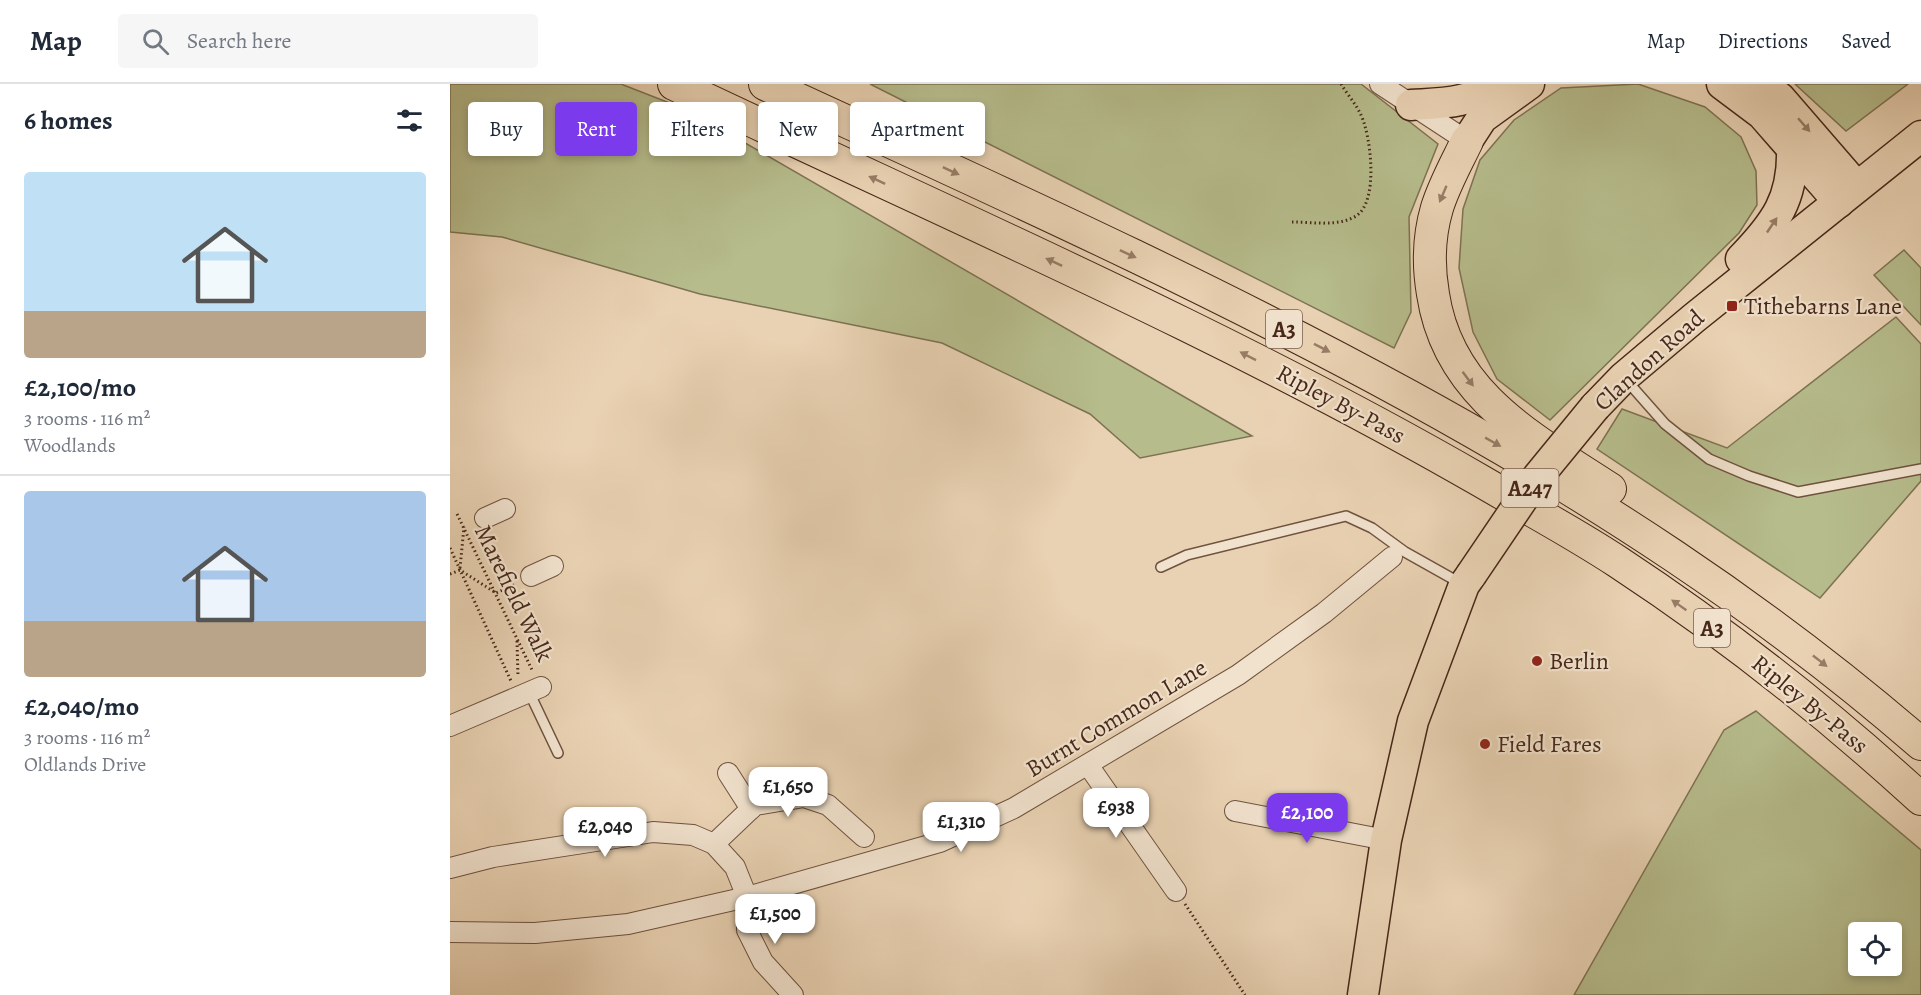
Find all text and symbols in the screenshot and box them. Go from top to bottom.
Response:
search box [118,14,538,68]
text: Map [30,22,82,60]
icon: search [139,25,172,58]
text: Search here [187,26,291,56]
text: Map [1647,27,1685,55]
text: Directions [1718,27,1808,55]
text: Saved [1841,27,1891,55]
chip: Buy [468,102,543,156]
chip: Rent [555,102,637,156]
chip: Filters [649,102,746,156]
chip: New [758,102,838,156]
chip: Apartment [850,102,985,156]
text: 6 homes [24,103,113,138]
icon: filters [393,104,426,137]
one-way arrow [1797,117,1810,133]
one-way arrow [943,167,960,176]
one-way arrow [869,175,886,184]
one-way arrow [1438,186,1448,204]
icon: home [171,211,279,319]
one-way arrow [1766,217,1777,233]
one-way arrow [1119,250,1136,259]
one-way arrow [1046,257,1063,266]
place label: Tithebarns Lane [1744,290,1902,322]
marker: Tithebarns Lane [1725,299,1739,313]
street label: Clandon Road [1587,302,1711,418]
road number: A3 [1266,310,1302,348]
one-way arrow [1314,344,1331,353]
one-way arrow [1240,351,1257,361]
street label: Ripley By-Pass [1271,357,1411,451]
text: £2,100/mo [24,370,136,405]
one-way arrow [1462,371,1474,386]
text: 3 rooms · 116 m² [24,405,150,432]
text: Woodlands [24,432,116,459]
one-way arrow [1485,437,1502,447]
road number: A247 [1502,469,1558,507]
street label: Marefield Walk [467,519,561,667]
icon: home [171,530,279,638]
one-way arrow [1671,599,1687,611]
road number: A3 [1694,609,1730,647]
place label: Berlin [1549,645,1609,677]
street label: Ripley By-Pass [1745,647,1875,761]
street label: Burnt Common Lane [1020,651,1212,785]
marker: Berlin [1530,654,1544,668]
one-way arrow [1812,655,1828,667]
text: £2,040/mo [24,689,139,724]
text: 3 rooms · 116 m² [24,724,150,751]
place label: Field Fares [1497,728,1602,760]
marker: Field Fares [1478,737,1492,751]
text: Oldlands Drive [24,751,146,778]
pin: £1,650 [739,767,837,818]
text: £1,650 [763,773,813,800]
pin: £938 [1080,788,1152,839]
pin: £2,100 [1258,793,1356,844]
text: £938 [1097,794,1135,821]
text: £2,100 [1281,799,1333,826]
pin: £1,310 [912,802,1010,853]
pin: £2,040 [556,807,654,858]
text: £1,310 [937,808,985,835]
text: £2,040 [578,813,632,840]
pin: £1,500 [726,894,824,945]
text: £1,500 [749,900,801,927]
map controls [1848,922,1902,976]
button: locate [1848,922,1902,976]

